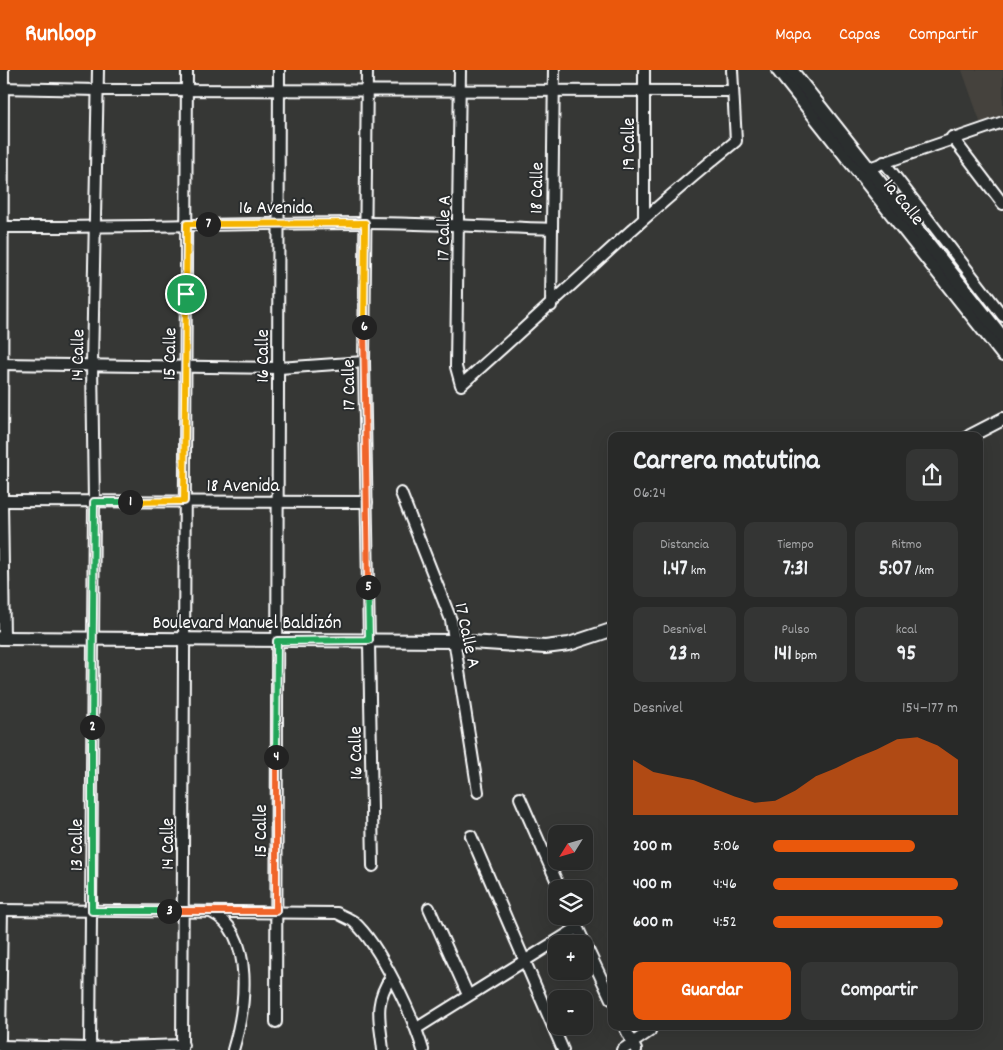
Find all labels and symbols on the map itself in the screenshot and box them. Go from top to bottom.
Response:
street label: 19 Calle [617,118,644,170]
street label: 18 Calle [525,162,552,214]
street label: 1a Calle [875,174,929,232]
street label: 17 Calle A [431,195,460,261]
street label: 16 Avenida [239,196,314,223]
pin: 7 [196,212,220,236]
pin [165,273,207,315]
pin: 6 [352,314,376,340]
street label: 15 Calle [158,327,185,381]
street label: 14 Calle [66,329,93,381]
street label: 16 Calle [251,329,278,383]
street label: 17 Calle [337,359,364,411]
street label: 18 Avenida [207,474,281,501]
pin: 1 [118,490,142,514]
pin: 5 [356,574,380,600]
street label: 17 Calle A [445,601,486,671]
street label: Boulevard Manuel Baldizón [152,611,342,638]
pin: 2 [80,714,104,740]
street label: 16 Calle [344,726,371,780]
pin: 4 [264,744,288,770]
street label: 15 Calle [249,804,276,858]
street label: 14 Calle [156,818,183,870]
street label: 13 Calle [65,819,92,871]
north arrow [548,825,592,870]
pin: 3 [156,898,182,924]

